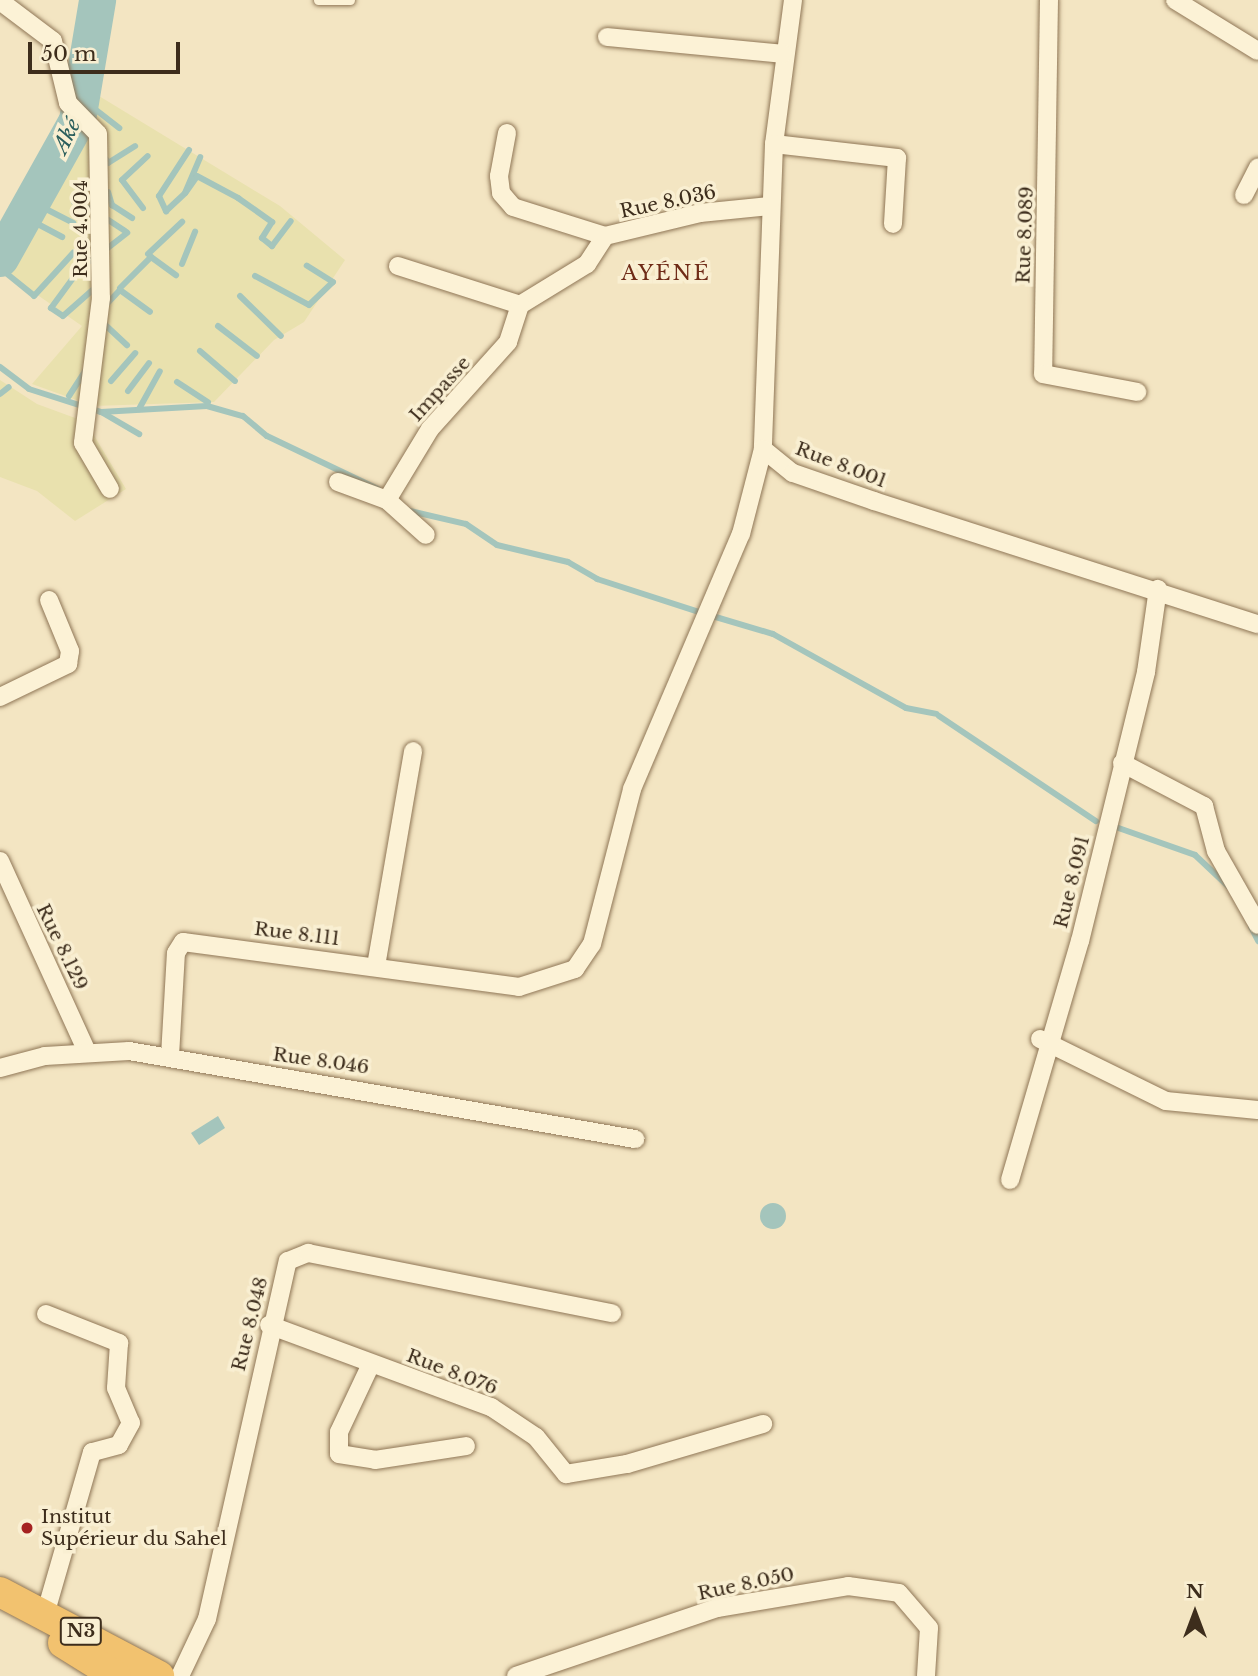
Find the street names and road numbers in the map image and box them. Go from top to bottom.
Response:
street label: Rue 4.004 [70,180,92,278]
street label: Rue 8.036 [618,181,718,223]
street label: Rue 8.089 [1012,186,1038,284]
street label: Impasse [405,352,475,426]
street label: Rue 8.001 [792,437,890,493]
street label: Rue 8.091 [1050,833,1094,931]
street label: Rue 8.129 [31,900,93,994]
street label: Rue 8.111 [253,917,341,951]
street label: Rue 8.046 [271,1043,371,1079]
street label: Rue 8.048 [227,1274,273,1374]
street label: Rue 8.076 [403,1344,501,1400]
street label: Rue 8.050 [696,1563,796,1605]
road number: N3 [58,1616,104,1646]

